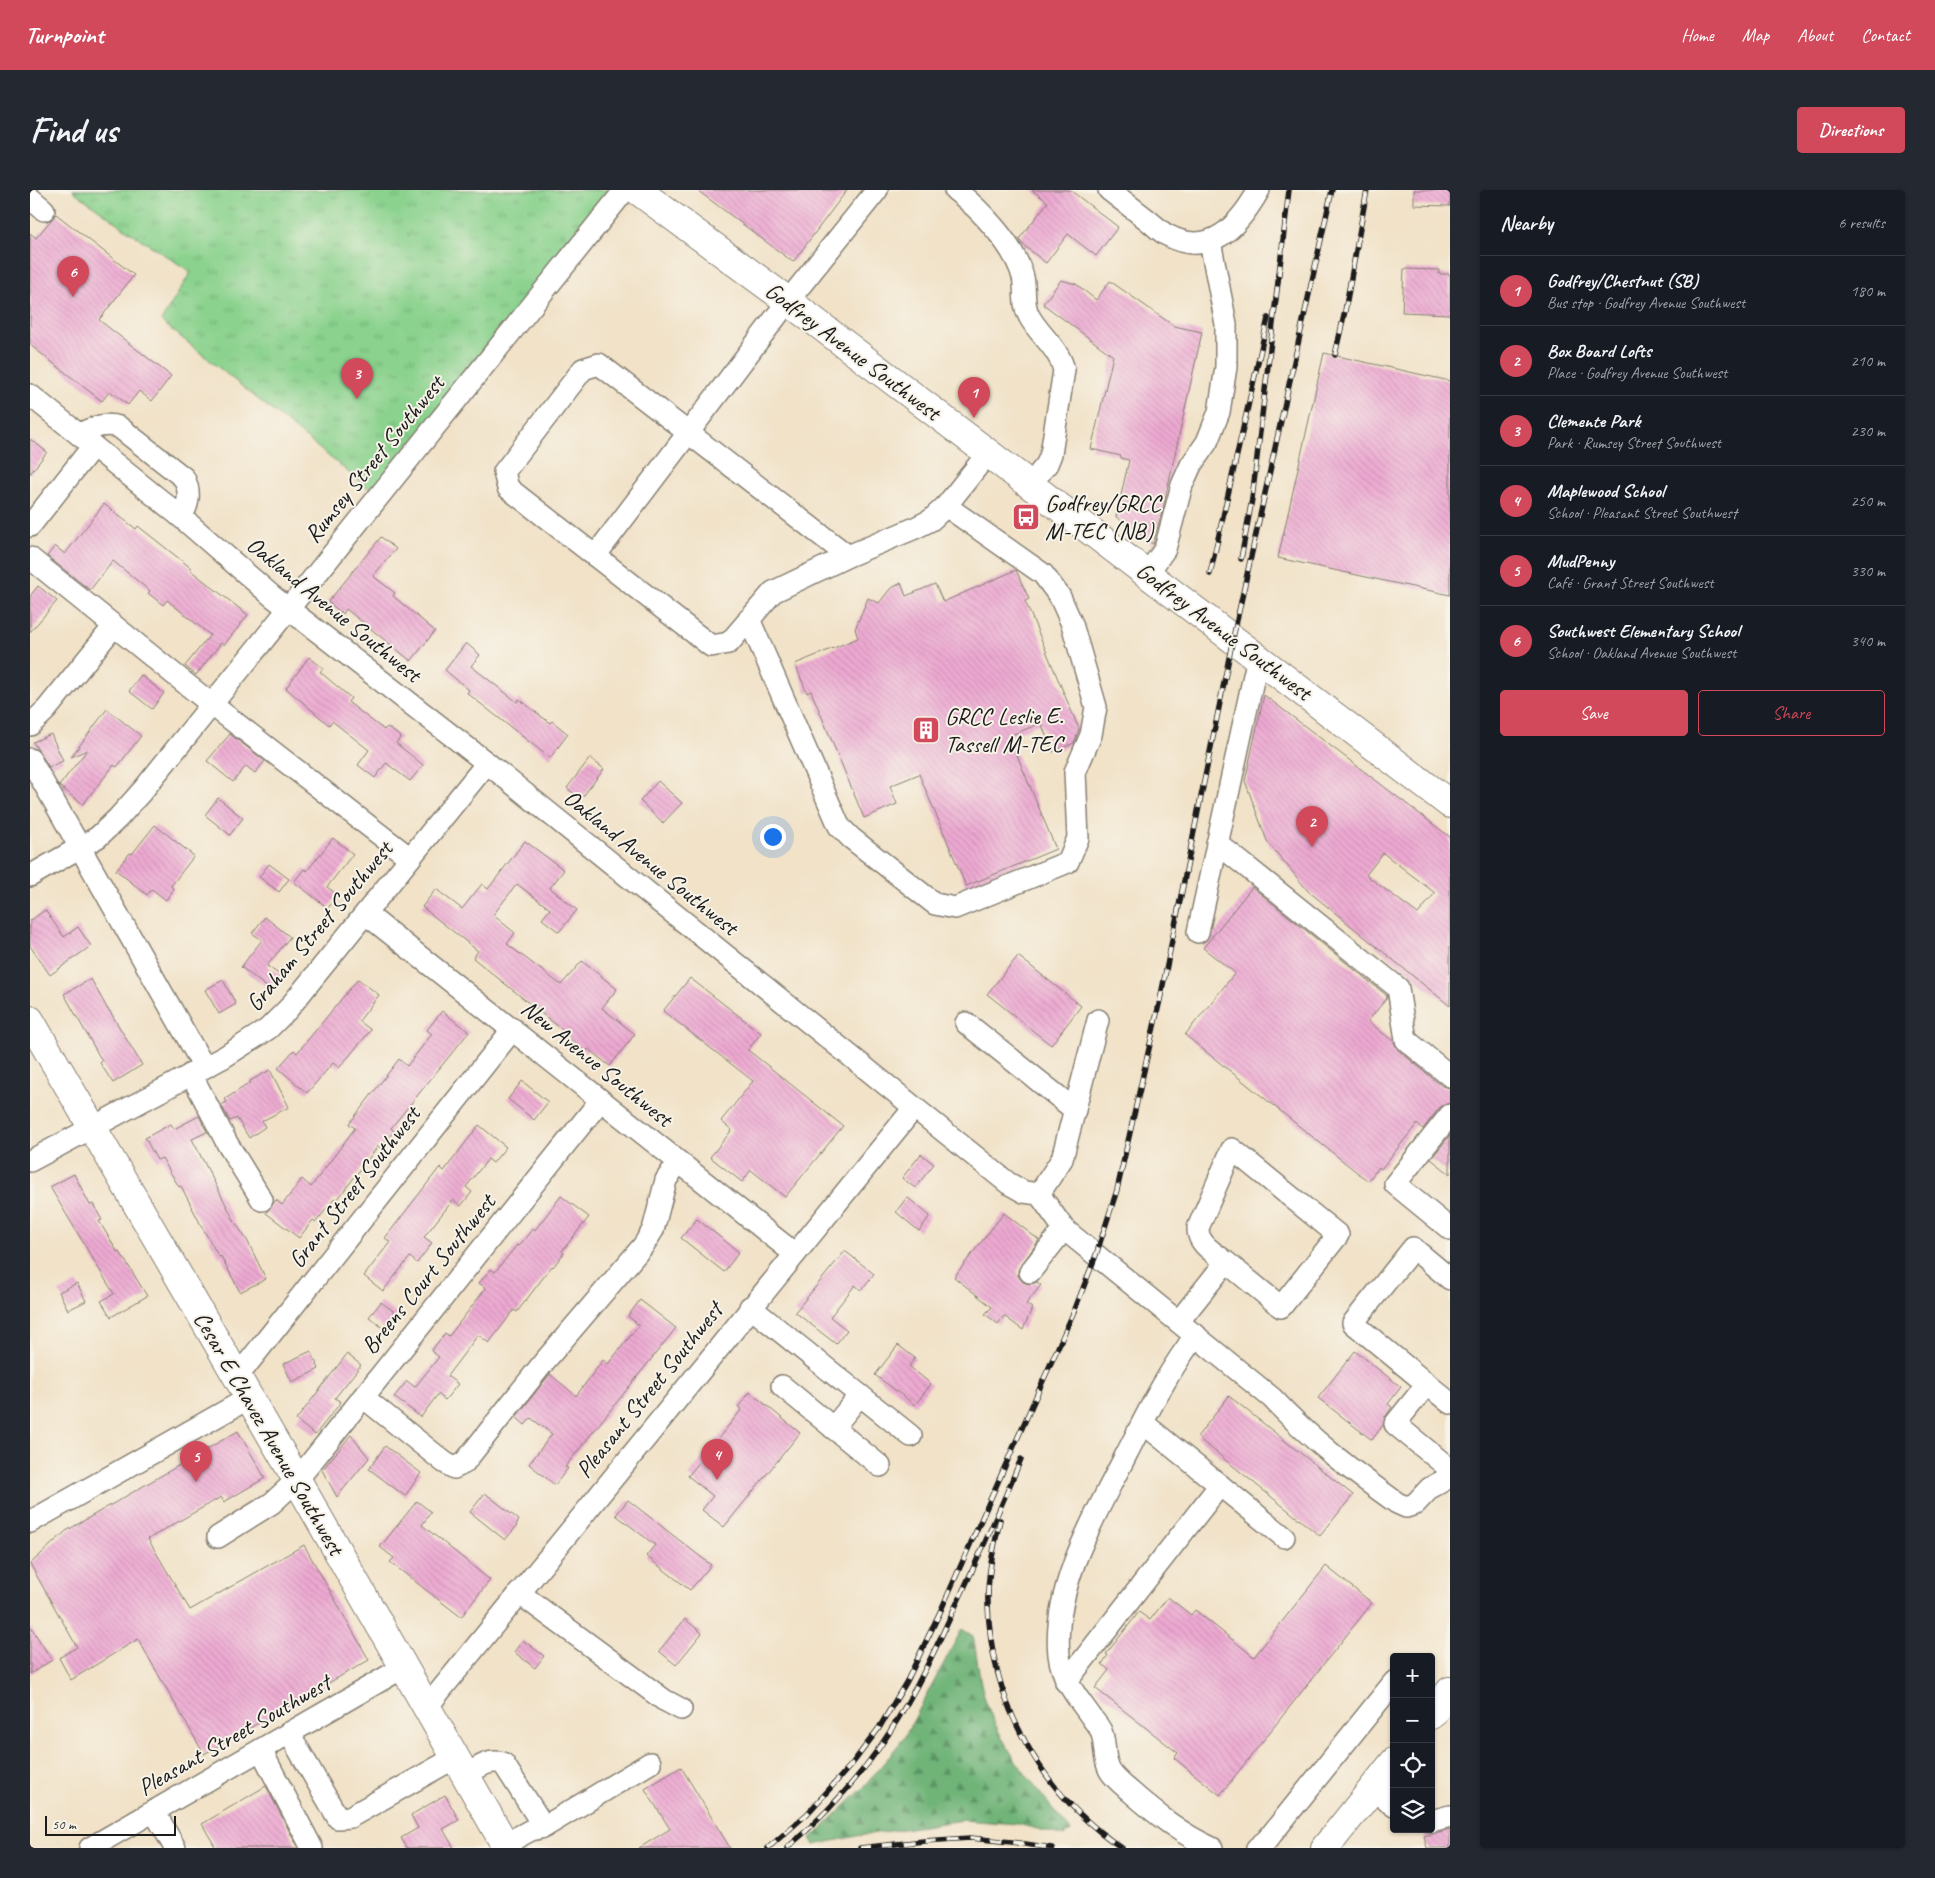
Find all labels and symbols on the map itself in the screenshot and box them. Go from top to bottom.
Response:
pin: 6 [57,256,89,297]
street label: Godfrey Avenue Southwest [759,275,948,428]
pin: 3 [341,358,373,399]
street label: Rumsey Street Southwest [297,368,452,549]
pin: 1 [958,377,990,418]
place label: Godfrey/GRCC M-TEC (NB) [1045,488,1163,546]
bus stop icon: Godfrey/GRCC M-TEC (NB) [1011,502,1041,532]
street label: Oakland Avenue Southwest [241,529,429,690]
street label: Godfrey Avenue Southwest [1130,555,1319,708]
place label: GRCC Leslie E. Tassell M-TEC [945,701,1066,759]
building icon: GRCC Leslie E. Tassell M-TEC [911,715,941,745]
street label: Oakland Avenue Southwest [558,782,746,943]
pin: 2 [1296,806,1328,847]
your location [760,824,786,850]
street label: Graham Street Southwest [239,833,400,1017]
street label: New Avenue Southwest [515,993,680,1134]
street label: Grant Street Southwest [282,1099,428,1274]
street label: Breens Court Southwest [354,1186,503,1360]
street label: Pleasant Street Southwest [569,1294,731,1484]
street label: Cesar E Chavez Avenue Southwest [187,1306,352,1562]
pin: 4 [701,1439,733,1480]
pin: 5 [180,1441,212,1482]
street label: Pleasant Street Southwest [132,1666,338,1802]
scale bar [45,1813,176,1836]

